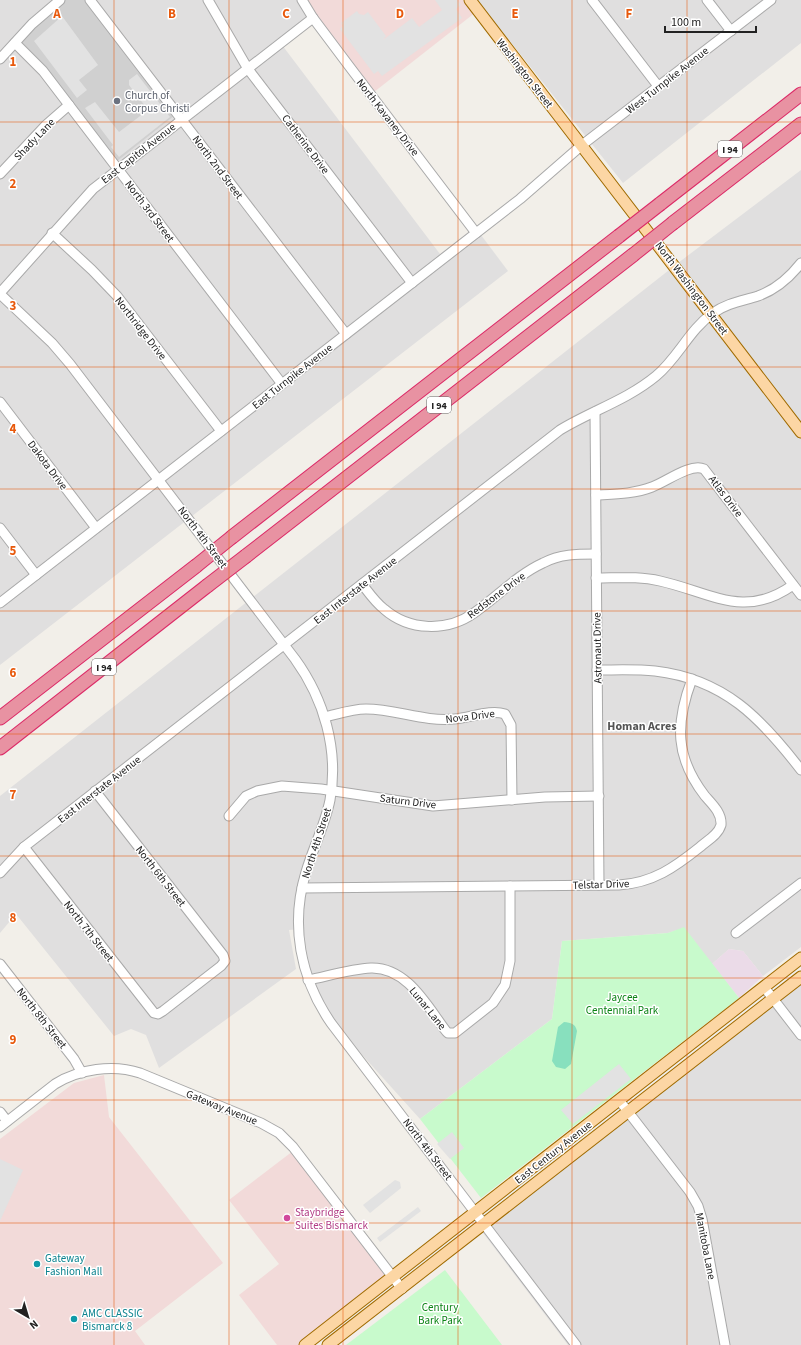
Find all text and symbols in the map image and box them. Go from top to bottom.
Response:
text: A [52,5,61,23]
text: B [168,5,176,23]
text: C [282,5,290,23]
text: D [396,5,404,23]
text: E [511,5,519,23]
text: F [626,5,633,23]
scale bar [665,8,756,34]
text: 100 m [671,14,701,31]
street label: Washington Street [493,36,557,111]
street label: West Turnpike Avenue [623,43,712,117]
text: 1 [10,53,17,71]
street label: North Kavaney Drive [353,76,423,159]
place label: Church of Corpus Christi [125,88,190,116]
marker: Church of Corpus Christi [112,96,122,106]
street label: Catherine Drive [278,111,333,178]
street label: Shady Lane [10,115,59,164]
street label: East Capitol Avenue [98,119,179,187]
street label: North 2nd Street [189,132,247,202]
road number: I 94 [718,141,742,157]
text: 2 [10,175,17,193]
street label: North 3rd Street [121,177,178,246]
street label: North Washington Street [652,239,732,338]
street label: Northridge Drive [111,294,170,363]
text: 3 [10,297,17,315]
street label: East Turnpike Avenue [249,340,336,413]
road number: I 94 [427,397,451,413]
text: 4 [10,420,17,438]
street label: Dakota Drive [24,437,71,494]
street label: Atlas Drive [705,472,747,521]
street label: North 4th Street [174,503,231,571]
text: 5 [10,542,17,560]
street label: East Interstate Avenue [311,553,400,628]
street label: Redstone Drive [464,568,529,622]
street label: Astronaut Drive [589,612,606,684]
road number: I 94 [92,659,116,675]
text: 6 [10,664,17,682]
street label: Nova Drive [445,706,496,727]
district label: Homan Acres [607,718,677,735]
street label: East Interstate Avenue [55,752,144,827]
text: 7 [10,786,17,804]
street label: Saturn Drive [379,791,438,812]
street label: North 4th Street [298,806,335,881]
street label: North 6th Street [132,843,189,910]
street label: Telstar Drive [572,876,630,893]
street label: North 7th Street [60,898,117,965]
text: 8 [10,909,17,927]
street label: Lunar Lane [406,984,450,1033]
street label: North 8th Street [13,985,70,1052]
park label: Jaycee Centennial Park [586,990,659,1018]
text: 9 [10,1031,17,1049]
street label: Gateway Avenue [184,1086,260,1129]
street label: North 4th Street [399,1115,456,1183]
street label: East Century Avenue [511,1117,596,1187]
place label: Staybridge Suites Bismarck [295,1205,369,1233]
street label: Manitoba Lane [692,1211,719,1281]
marker: Staybridge Suites Bismarck [282,1213,292,1223]
place label: Gateway Fashion Mall [45,1251,102,1279]
marker: Gateway Fashion Mall [32,1259,42,1269]
north arrow [8,1297,48,1337]
park label: Century Bark Park [418,1300,463,1328]
place label: AMC CLASSIC Bismarck 8 [82,1306,143,1334]
marker: AMC CLASSIC Bismarck 8 [69,1314,79,1324]
text: N [26,1316,41,1333]

